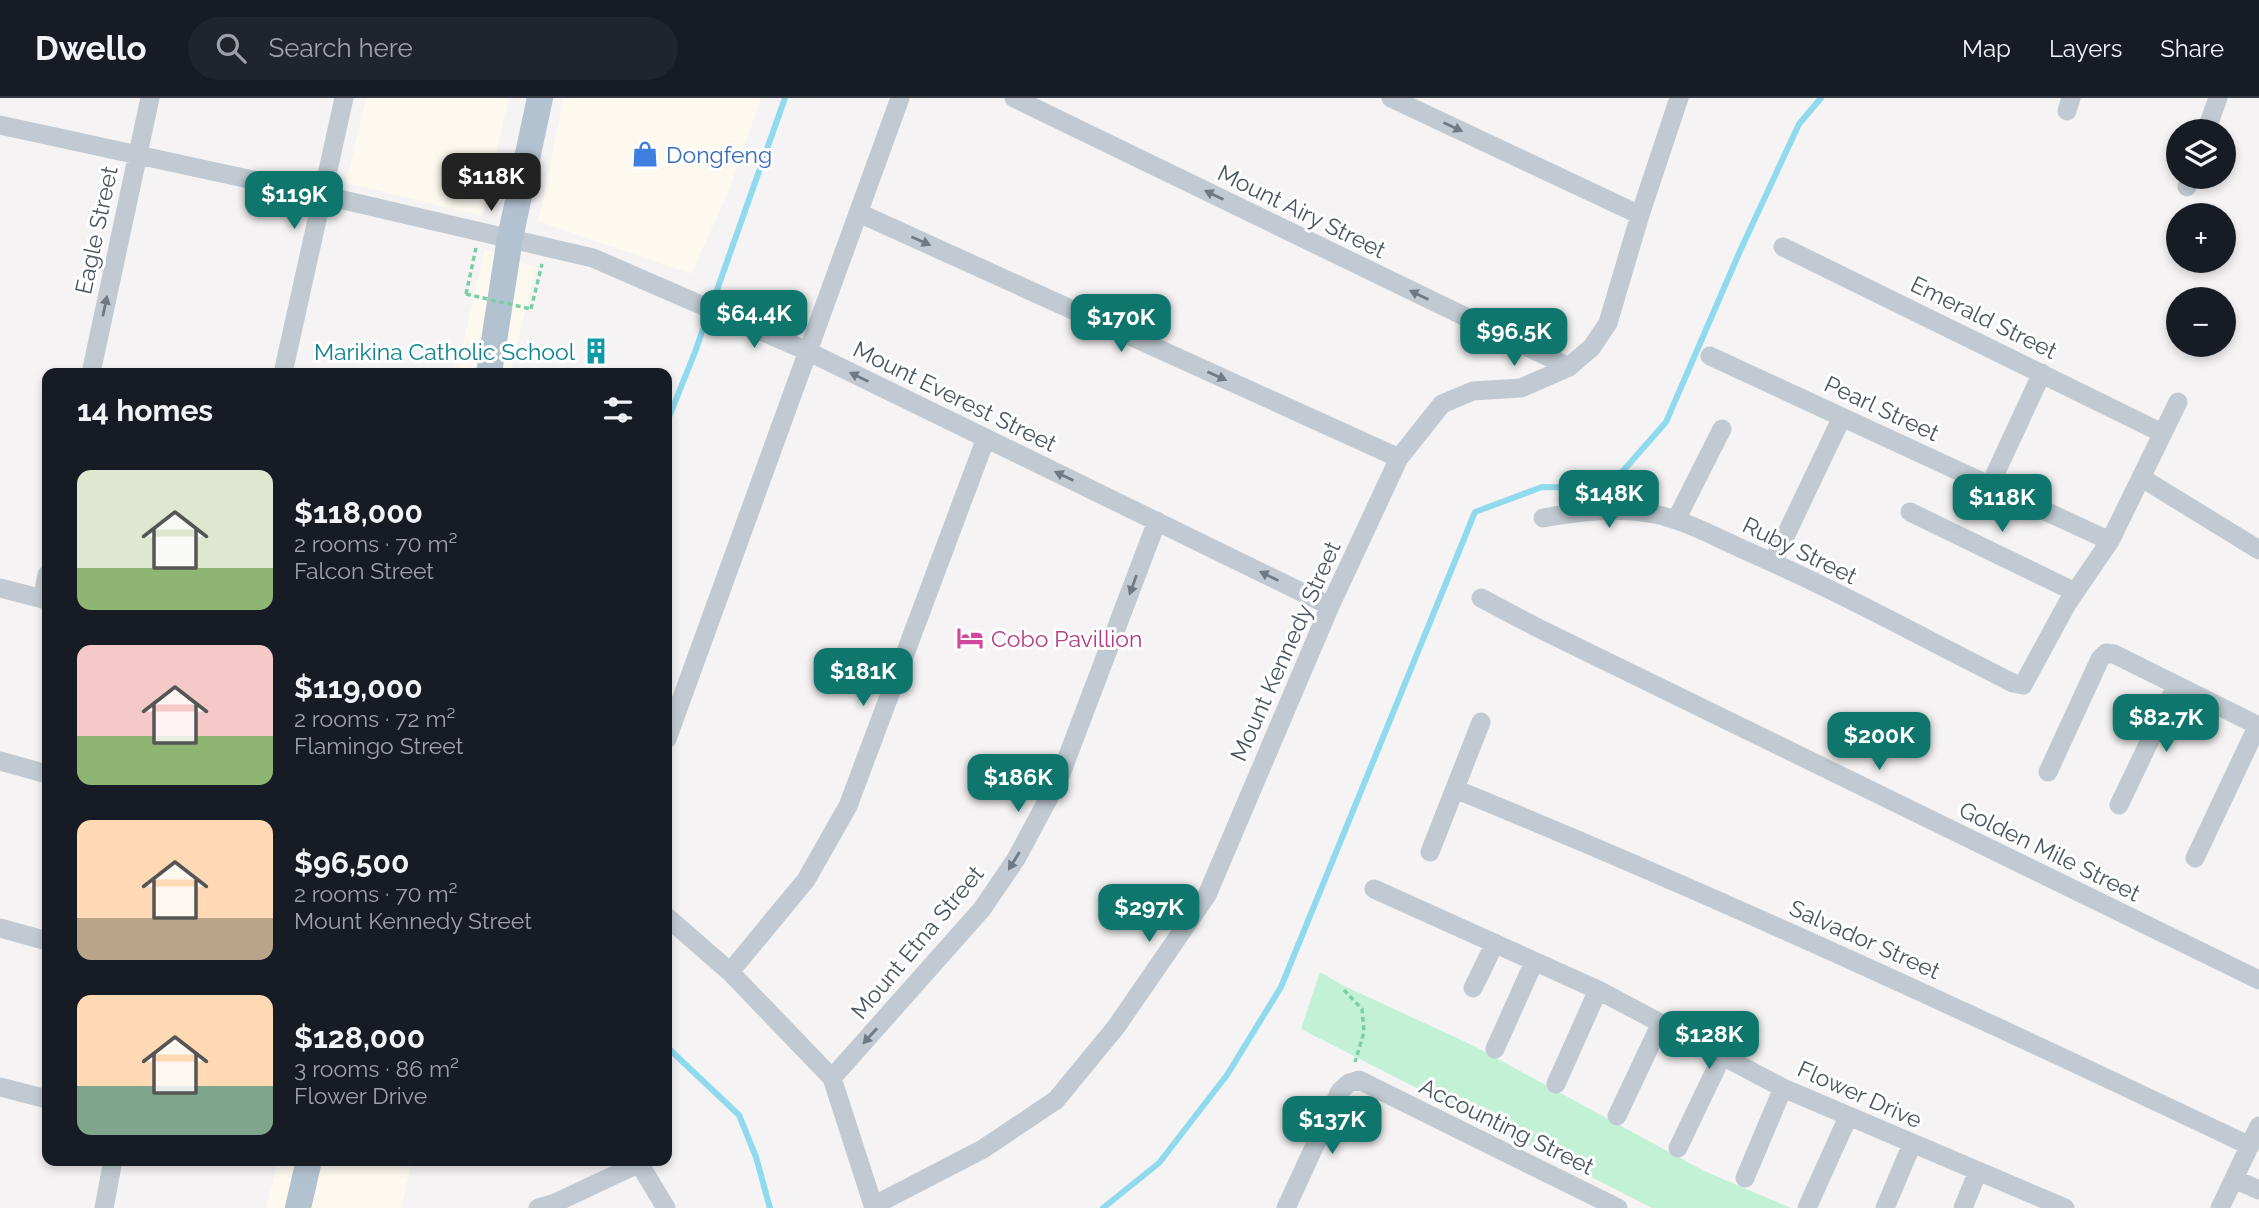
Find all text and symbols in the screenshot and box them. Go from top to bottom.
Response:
search box [188,17,678,80]
text: Dwello [35,29,146,68]
icon: search [212,29,250,67]
text: Search here [268,33,413,63]
text: Map [1962,34,2011,63]
text: Layers [2049,34,2122,63]
text: Share [2160,34,2224,63]
map controls [2166,119,2236,357]
button: layers [2166,119,2236,189]
one-way arrow [1443,121,1463,133]
shop icon: Dongfeng [630,139,660,169]
place label: Dongfeng [666,141,772,168]
pin: $118K [442,153,540,213]
street label: Mount Airy Street [1214,159,1391,264]
text: $118K [458,162,524,189]
street label: Eagle Street [69,163,123,296]
pin: $119K [245,172,343,231]
text: $119K [261,180,327,207]
one-way arrow [1204,190,1224,201]
button: + [2166,203,2236,273]
one-way arrow [911,235,931,247]
street label: Emerald Street [1907,270,2062,364]
button: − [2166,287,2236,357]
one-way arrow [1409,289,1429,300]
pin: $64.4K [697,290,811,350]
pin: $170K [1072,294,1170,354]
one-way arrow [100,295,111,317]
text: $64.4K [716,299,792,326]
text: $170K [1087,303,1155,330]
pin: $96.5K [1457,308,1571,368]
text: $96.5K [1476,317,1552,344]
street label: Mount Everest Street [849,335,1061,457]
building icon: Marikina Catholic School [581,336,611,366]
place label: Marikina Catholic School [314,338,576,365]
street label: Pearl Street [1820,370,1944,446]
one-way arrow [849,371,869,382]
one-way arrow [1207,371,1228,382]
icon: filters [599,391,637,429]
text: 14 homes [77,393,213,428]
pin: $148K [1560,470,1658,530]
one-way arrow [1054,471,1074,482]
pin: $118K [1953,474,2051,534]
text: $148K [1575,479,1643,506]
text: $118K [1969,483,2035,510]
text: $118,000 [294,495,423,530]
icon: home [133,498,217,582]
street label: Ruby Street [1738,511,1862,589]
text: 2 rooms · 70 m² [294,530,457,557]
street label: Mount Kennedy Street [1224,537,1346,765]
text: Falcon Street [294,557,434,584]
one-way arrow [1259,570,1279,581]
one-way arrow [1127,575,1138,596]
hotel icon: Cobo Pavillion [955,623,985,653]
place label: Cobo Pavillion [991,625,1142,652]
pin: $181K [814,648,912,708]
text: $181K [830,657,896,684]
text: $119,000 [294,670,423,705]
icon: home [133,673,217,757]
pin: $82.7K [2109,694,2223,754]
text: $82.7K [2129,703,2203,730]
text: 2 rooms · 72 m² [294,705,455,732]
pin: $200K [1830,712,1928,772]
text: $200K [1843,721,1915,748]
text: Flamingo Street [294,732,463,759]
pin: $186K [969,754,1067,814]
text: $186K [983,763,1053,790]
street label: Golden Mile Street [1955,795,2145,907]
text: $96,500 [294,845,409,880]
icon: home [133,848,217,932]
one-way arrow [1008,852,1021,871]
street label: Mount Etna Street [845,860,989,1024]
text: 2 rooms · 70 m² [294,880,457,907]
pin: $297K [1100,884,1198,944]
text: $297K [1114,893,1184,920]
street label: Salvador Street [1786,894,1945,984]
text: Mount Kennedy Street [294,907,532,934]
pin: $128K [1660,1012,1758,1071]
text: $128,000 [294,1020,425,1055]
text: $128K [1675,1020,1743,1047]
icon: home [133,1023,217,1107]
one-way arrow [862,1027,878,1044]
text: 3 rooms · 86 m² [294,1055,459,1082]
street label: Flower Drive [1794,1055,1926,1133]
street label: Accounting Street [1415,1072,1599,1180]
text: Flower Drive [294,1082,427,1109]
pin: $137K [1283,1096,1381,1156]
text: $137K [1298,1105,1366,1132]

